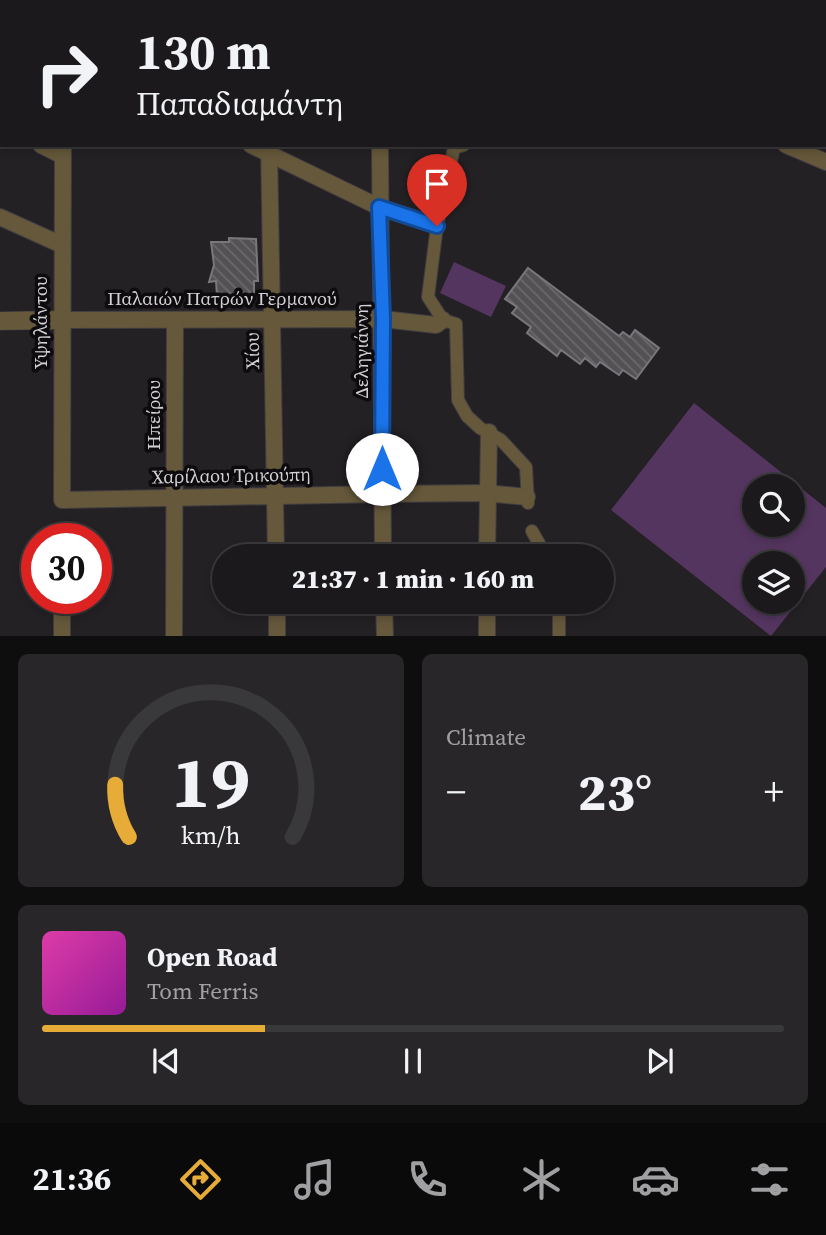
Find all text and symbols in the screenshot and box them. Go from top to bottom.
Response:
text: 130 m [136,18,271,85]
icon: right [21,28,112,119]
text: Παπαδιαμάντη [136,82,343,126]
pin [407,154,467,226]
icon: arrive [418,165,456,203]
street label: Υψηλάντου [27,276,53,370]
street label: Παλαιών Πατρών Γερμανού [107,285,337,311]
street label: Δεληγιάννη [348,304,374,398]
street label: Χίου [239,332,265,370]
street label: Ηπείρου [140,380,166,450]
position arrow [345,432,419,506]
street label: Χαρίλαου Τρικούπη [151,461,311,489]
map controls [742,474,805,614]
button: search [742,474,805,537]
speed limit sign: 30 [21,523,112,614]
button: layers [742,551,805,614]
text: 21:37 · 1 min · 160 m [292,561,534,597]
text: Climate [446,721,526,753]
text: 19 [172,732,250,831]
text: 23° [578,756,652,827]
text: − [446,766,466,818]
text: + [764,766,784,818]
text: km/h [181,817,241,851]
text: Open Road [147,939,278,975]
text: Tom Ferris [147,975,258,1007]
icon: previous [147,1042,185,1080]
icon: pause [394,1042,432,1080]
icon: next [641,1042,679,1080]
icon: directions [176,1155,225,1204]
icon: music [290,1155,339,1204]
icon: phone [403,1155,452,1204]
icon: climate [517,1155,566,1204]
icon: car [631,1155,680,1204]
icon: filters [745,1155,794,1204]
text: 21:36 [32,1157,111,1201]

